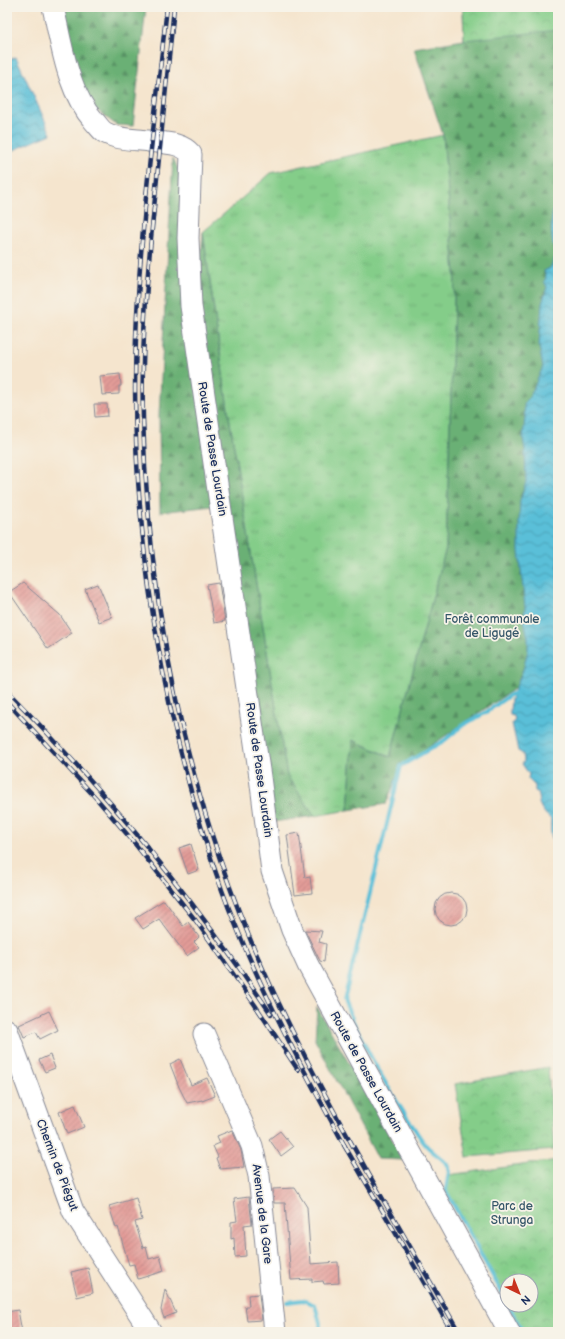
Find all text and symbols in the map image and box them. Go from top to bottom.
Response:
street label: Route de Passe Lourdain [194,381,230,518]
park label: Forêt communale de Ligugé [445,612,539,641]
street label: Route de Passe Lourdain [242,702,276,839]
street label: Route de Passe Lourdain [326,1009,406,1135]
street label: Chemin de Piégut [33,1117,82,1213]
street label: Avenue de la Gare [248,1163,276,1265]
park label: Parc de Strunga [491,1199,533,1228]
north arrow [499,1273,539,1313]
text: N [518,1292,533,1308]

